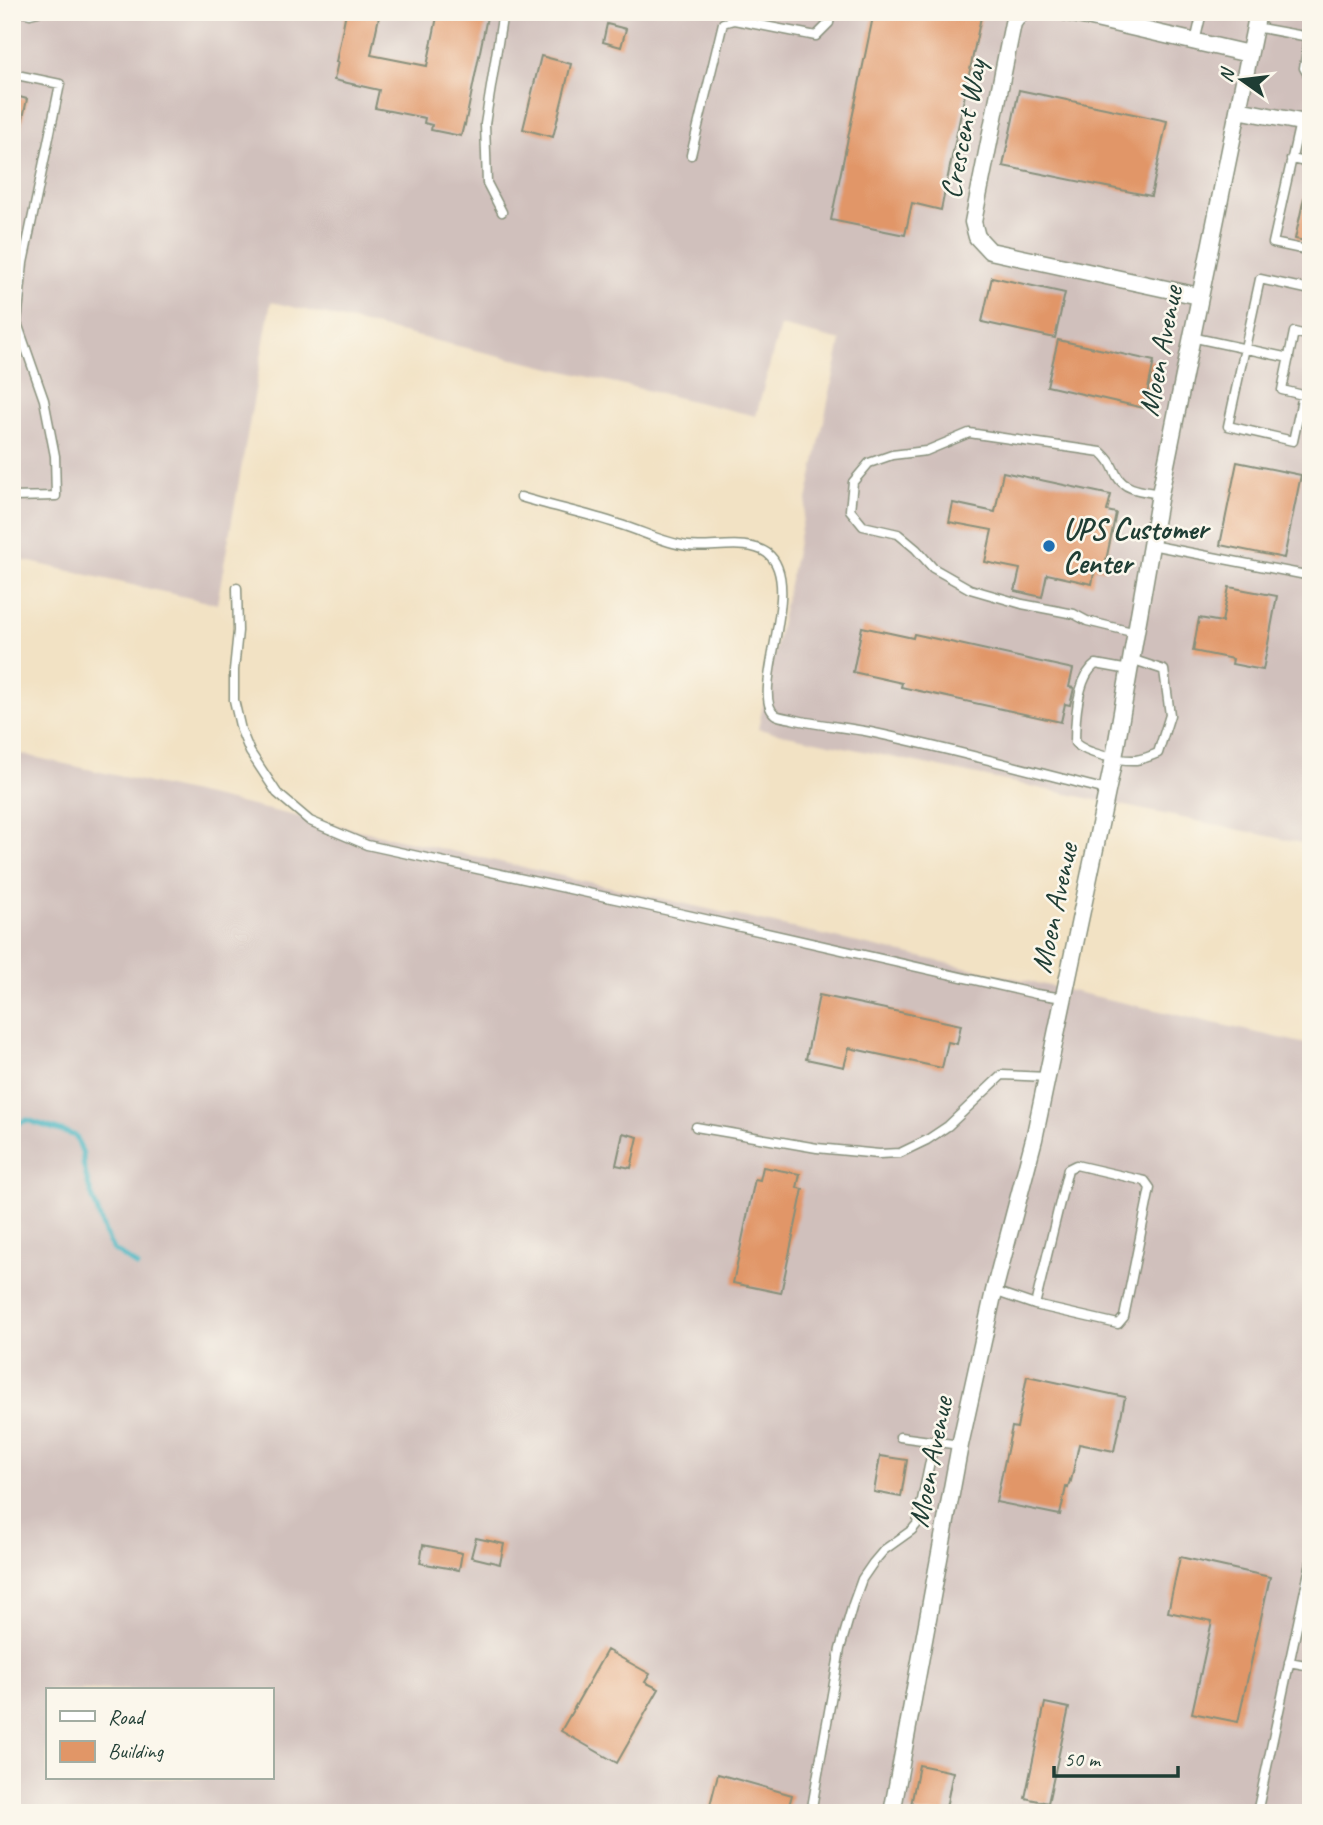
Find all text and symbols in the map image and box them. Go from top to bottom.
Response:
north arrow [1208,46,1278,116]
street label: Crescent Way [931,54,996,202]
text: N [1213,64,1240,85]
street label: Moen Avenue [1129,280,1192,419]
place label: UPS Customer Center [1063,510,1211,582]
marker: UPS Customer Center [1041,538,1057,554]
street label: Moen Avenue [1022,837,1087,976]
street label: Moen Avenue [899,1391,962,1530]
legend [46,1688,273,1780]
text: Road [108,1704,147,1730]
scale bar [1054,1734,1178,1778]
text: Building [108,1738,165,1764]
text: 50 m [1064,1746,1102,1772]

